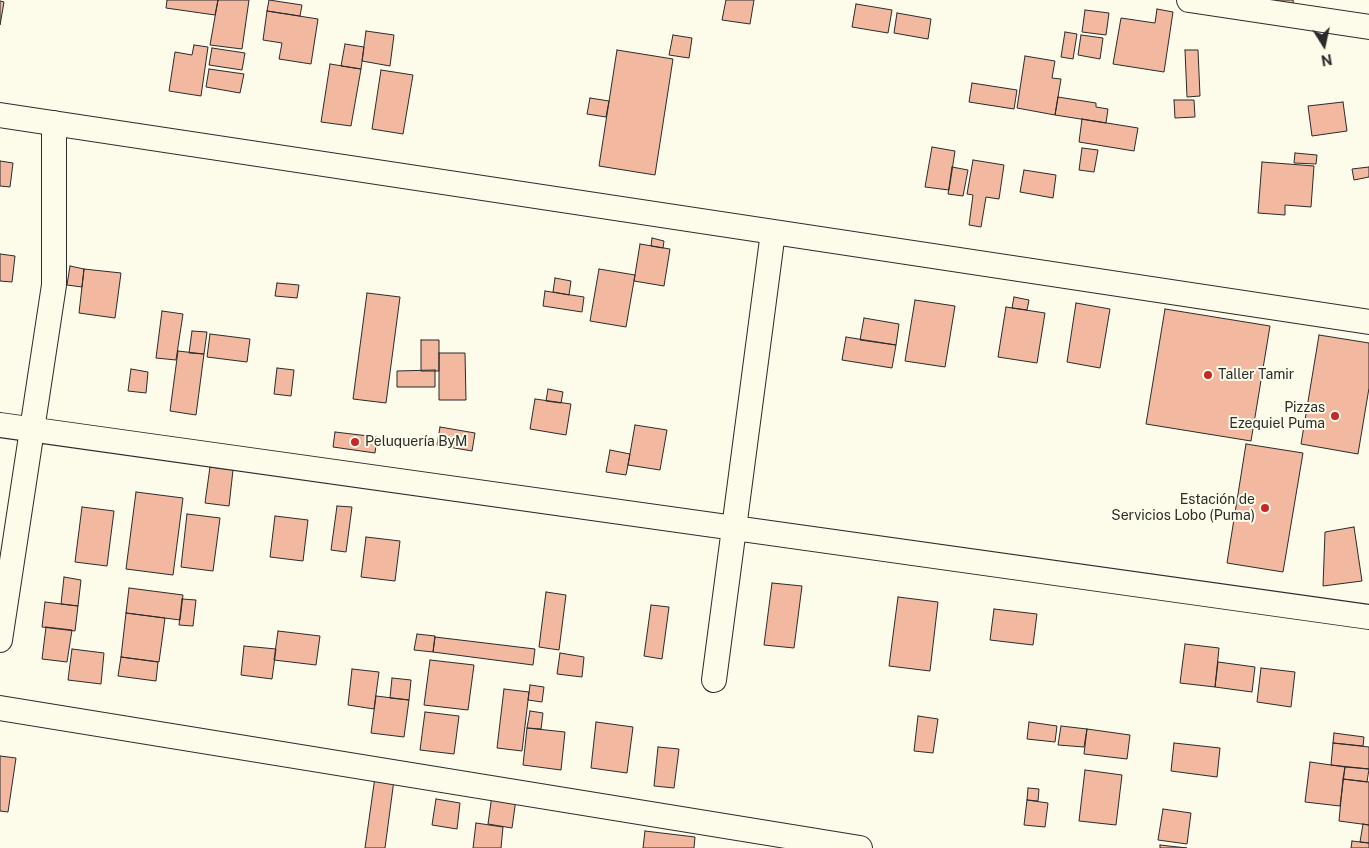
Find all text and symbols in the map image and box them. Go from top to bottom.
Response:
north arrow [1299,20,1349,70]
text: N [1320,51,1333,69]
place label: Taller Tamir [1218,367,1294,383]
marker: Taller Tamir [1202,369,1214,381]
place label: Pizzas Ezequiel Puma [1229,400,1325,432]
marker: Pizzas Ezequiel Puma [1329,410,1341,422]
place label: Peluquería ByM [365,434,467,450]
marker: Peluquería ByM [349,436,361,448]
place label: Estación de Servicios Lobo (Puma) [1111,492,1255,524]
marker: Estación de Servicios Lobo (Puma) [1259,502,1271,514]

